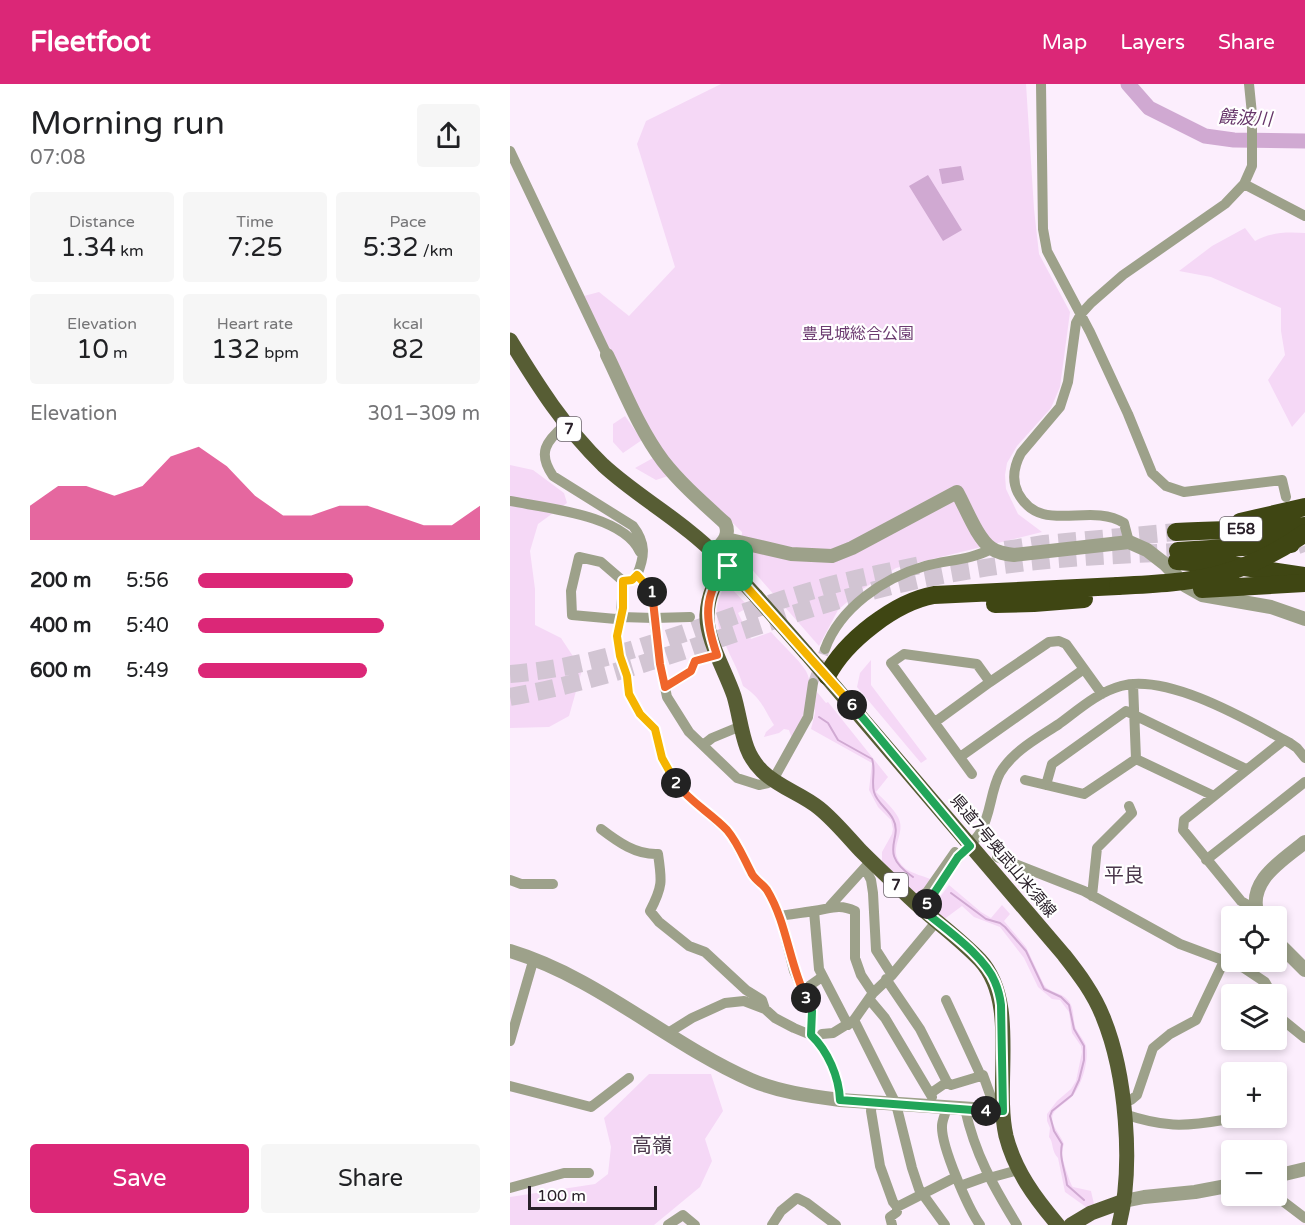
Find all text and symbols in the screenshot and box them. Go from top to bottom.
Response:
text: Fleetfoot [30,25,151,59]
text: Map [1042,30,1087,55]
text: Layers [1120,30,1185,55]
text: Share [1218,30,1275,55]
text: Morning run [30,104,225,143]
button: share [417,104,480,167]
water label: 饒波川 [1217,106,1275,131]
text: 07:08 [30,146,85,170]
text: Distance [69,212,135,232]
text: Time [236,212,274,232]
text: Pace [390,212,426,232]
text: 1.34 [60,232,116,263]
text: 7:25 [227,232,283,263]
text: 5:32 [363,232,419,263]
text: km [116,241,144,261]
text: /km [419,241,453,261]
text: Elevation [67,314,137,334]
text: Heart rate [217,314,293,334]
text: kcal [393,314,423,334]
park label: 豊見城総合公園 [802,324,914,344]
text: 10 [76,334,109,365]
text: 132 [211,334,260,365]
text: 82 [392,334,424,365]
text: m [109,343,128,363]
text: bpm [260,343,299,363]
text: Elevation [30,402,117,426]
text: 301–309 m [367,402,480,426]
road number: 7 [557,417,581,441]
road number: E58 [1220,517,1262,541]
pin [702,540,753,591]
icon: arrive [711,549,744,582]
text: 200 m [30,569,91,593]
text: 5:56 [126,569,169,593]
pin: 1 [637,577,667,607]
text: 1 [647,582,657,602]
text: 400 m [30,614,91,638]
text: 5:40 [126,614,169,638]
text: 600 m [30,659,91,683]
text: 5:49 [126,659,169,683]
pin: 6 [837,690,867,720]
text: 6 [847,695,857,715]
pin: 2 [661,768,691,798]
text: 2 [671,773,681,793]
street label: 県道7号奥武山米須線 [946,791,1060,921]
district label: 平良 [1104,864,1144,888]
road number: 7 [884,873,908,897]
pin: 5 [912,889,942,919]
text: 5 [922,894,932,914]
map controls [1221,906,1287,1206]
button: locate [1221,906,1287,972]
pin: 3 [791,983,821,1013]
button: layers [1221,984,1287,1050]
text: 3 [801,988,811,1008]
button: + [1221,1062,1287,1128]
pin: 4 [971,1096,1001,1126]
text: 4 [981,1101,991,1121]
district label: 高嶺 [632,1134,672,1158]
button: − [1221,1140,1287,1206]
button: Save [30,1144,249,1213]
button: Share [261,1144,480,1213]
scale bar [528,1183,657,1210]
text: 100 m [537,1186,586,1206]

